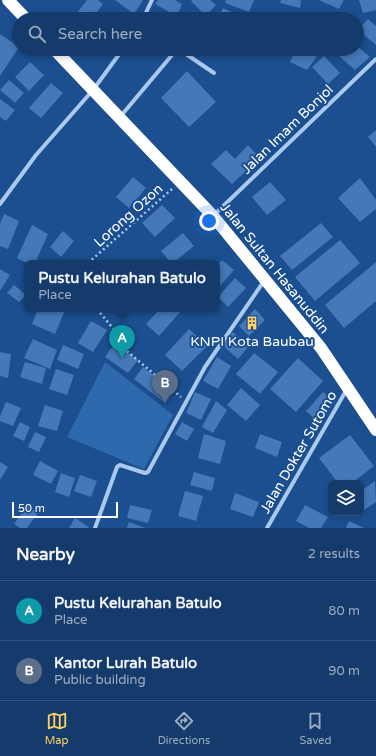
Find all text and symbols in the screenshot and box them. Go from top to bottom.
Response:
search box [12,12,364,56]
icon: search [26,23,48,45]
text: Search here [58,25,142,43]
street label: Jalan Imam Bonjol [238,81,337,178]
street label: Lorong Ozon [90,180,166,251]
street label: Jalan Sultan Hasanuddin [217,199,333,337]
your location [199,211,219,231]
popup [24,260,220,312]
text: Pustu Kelurahan Batulo [38,269,206,287]
text: Place [38,287,72,303]
building icon: KNPI Kota Baubau [244,315,260,331]
pin: A [109,325,135,358]
place label: KNPI Kota Baubau [190,333,314,350]
pin: B [152,370,178,403]
street label: Jalan Dokter Sutomo [256,388,340,517]
map controls [328,480,364,516]
button: layers [328,480,364,516]
scale bar [12,500,118,519]
text: 50 m [18,502,45,515]
text: Nearby [16,544,75,565]
text: 2 results [308,546,360,562]
text: Pustu Kelurahan Batulo [54,594,222,612]
text: A [24,603,34,619]
text: 80 m [328,603,360,619]
text: Place [54,612,87,628]
text: Kantor Lurah Batulo [54,654,197,672]
text: B [24,663,34,679]
text: 90 m [328,663,360,679]
text: Public building [54,672,146,688]
tab: Map [45,710,68,747]
tab: Directions [158,710,210,747]
tab: Saved [300,710,331,747]

